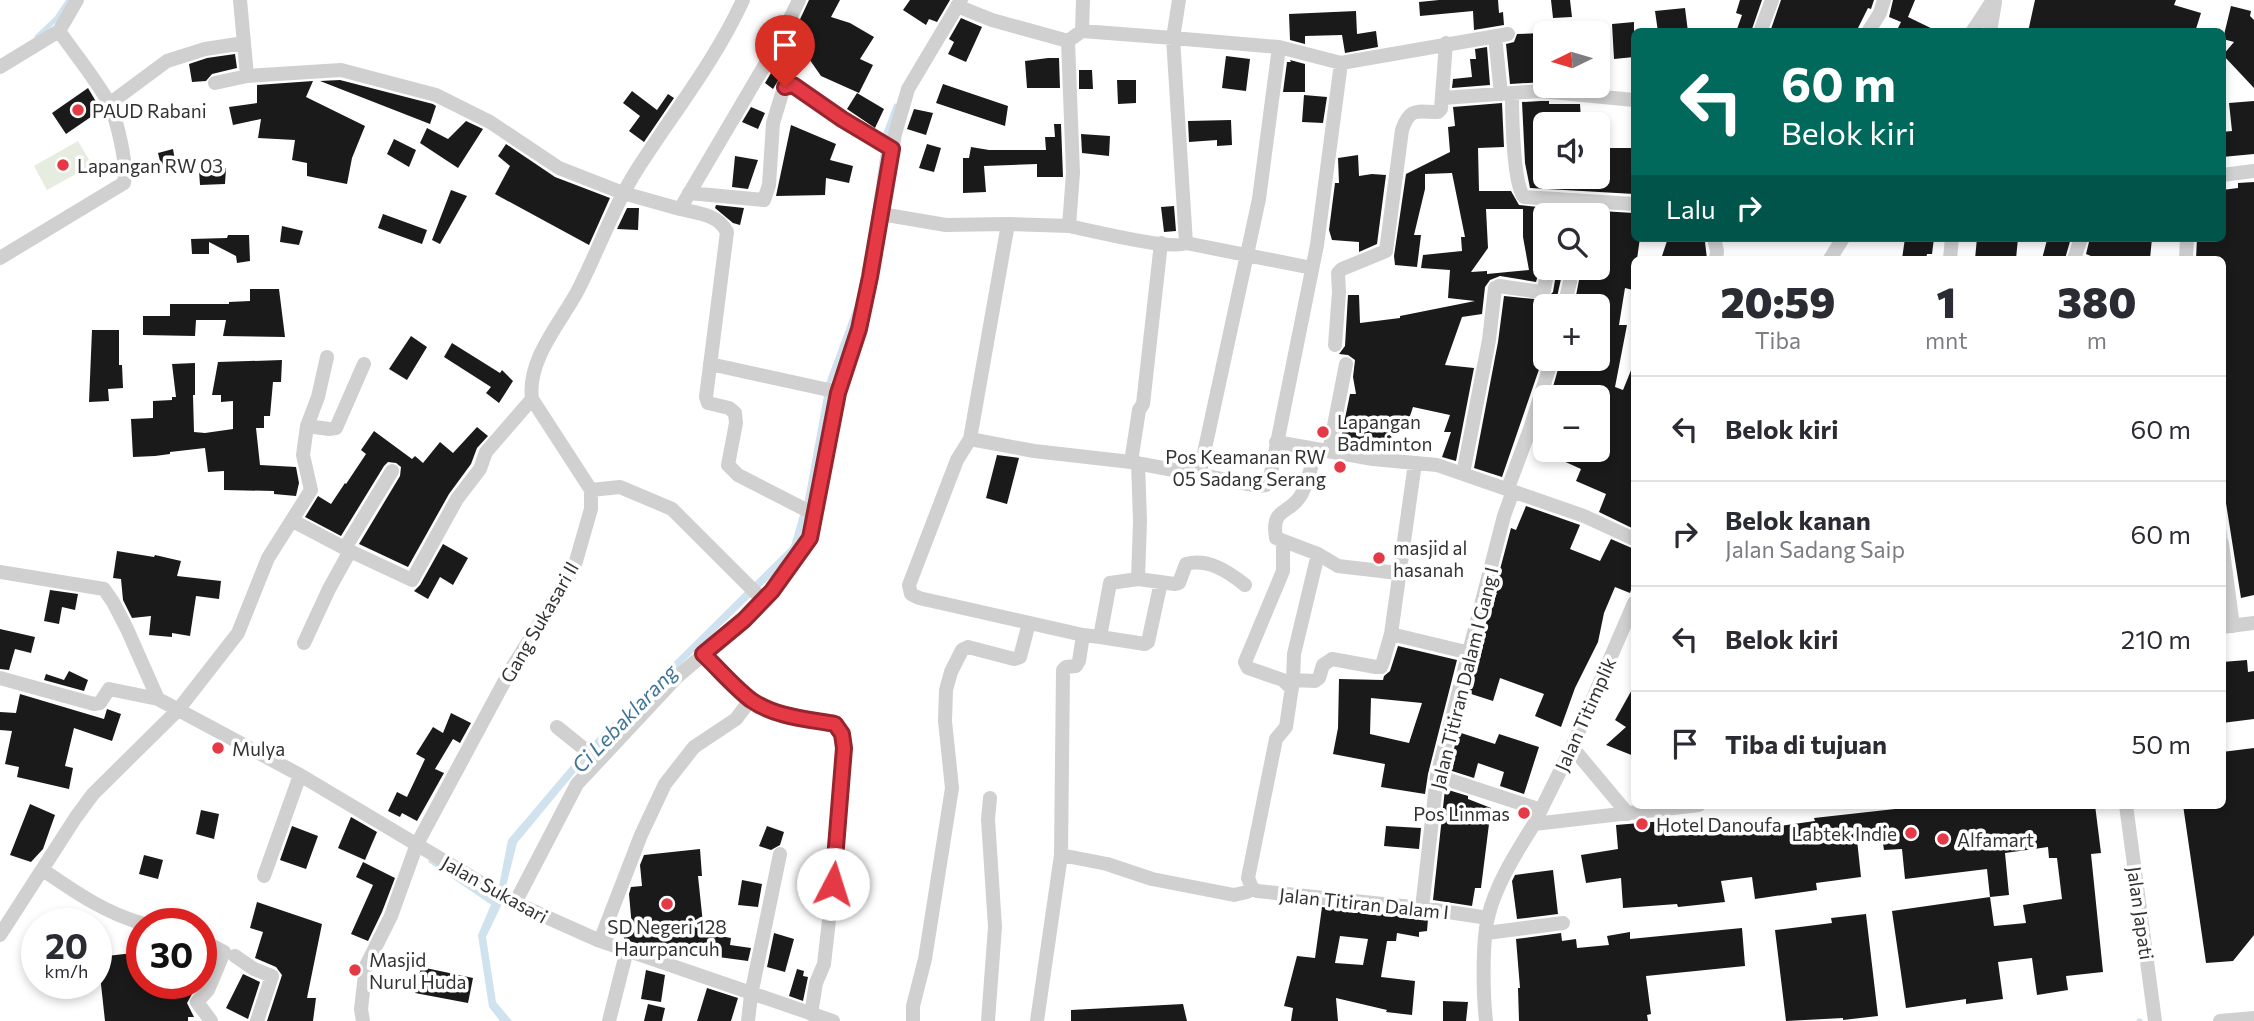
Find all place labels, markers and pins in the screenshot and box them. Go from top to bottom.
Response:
pin [755,15,815,87]
place label: PAUD Rabani [92,99,207,122]
marker: PAUD Rabani [70,102,86,118]
place label: Lapangan RW 03 [77,154,223,177]
marker: Lapangan RW 03 [55,157,71,173]
place label: Lapangan Badminton [1337,410,1432,455]
marker: Lapangan Badminton [1315,424,1331,440]
place label: Pos Keamanan RW 05 Sadang Serang [1165,445,1326,490]
marker: Pos Keamanan RW 05 Sadang Serang [1332,459,1348,475]
place label: masjid al hasanah [1393,536,1467,581]
marker: masjid al hasanah [1371,550,1387,566]
place label: Mulya [232,737,285,760]
marker: Mulya [210,740,226,756]
place label: Pos Linmas [1413,802,1510,825]
marker: Pos Linmas [1516,805,1532,821]
place label: Hotel Danoufa [1656,813,1782,836]
marker: Hotel Danoufa [1634,816,1650,832]
place label: Labtek Indie [1791,822,1897,845]
marker: Labtek Indie [1903,825,1919,841]
place label: Alfamart [1957,828,2034,851]
marker: Alfamart [1935,831,1951,847]
marker: SD Negeri 128 Haurpancuh [659,896,675,912]
place label: SD Negeri 128 Haurpancuh [607,915,727,960]
place label: Masjid Nurul Huda [369,948,466,993]
marker: Masjid Nurul Huda [347,962,363,978]

